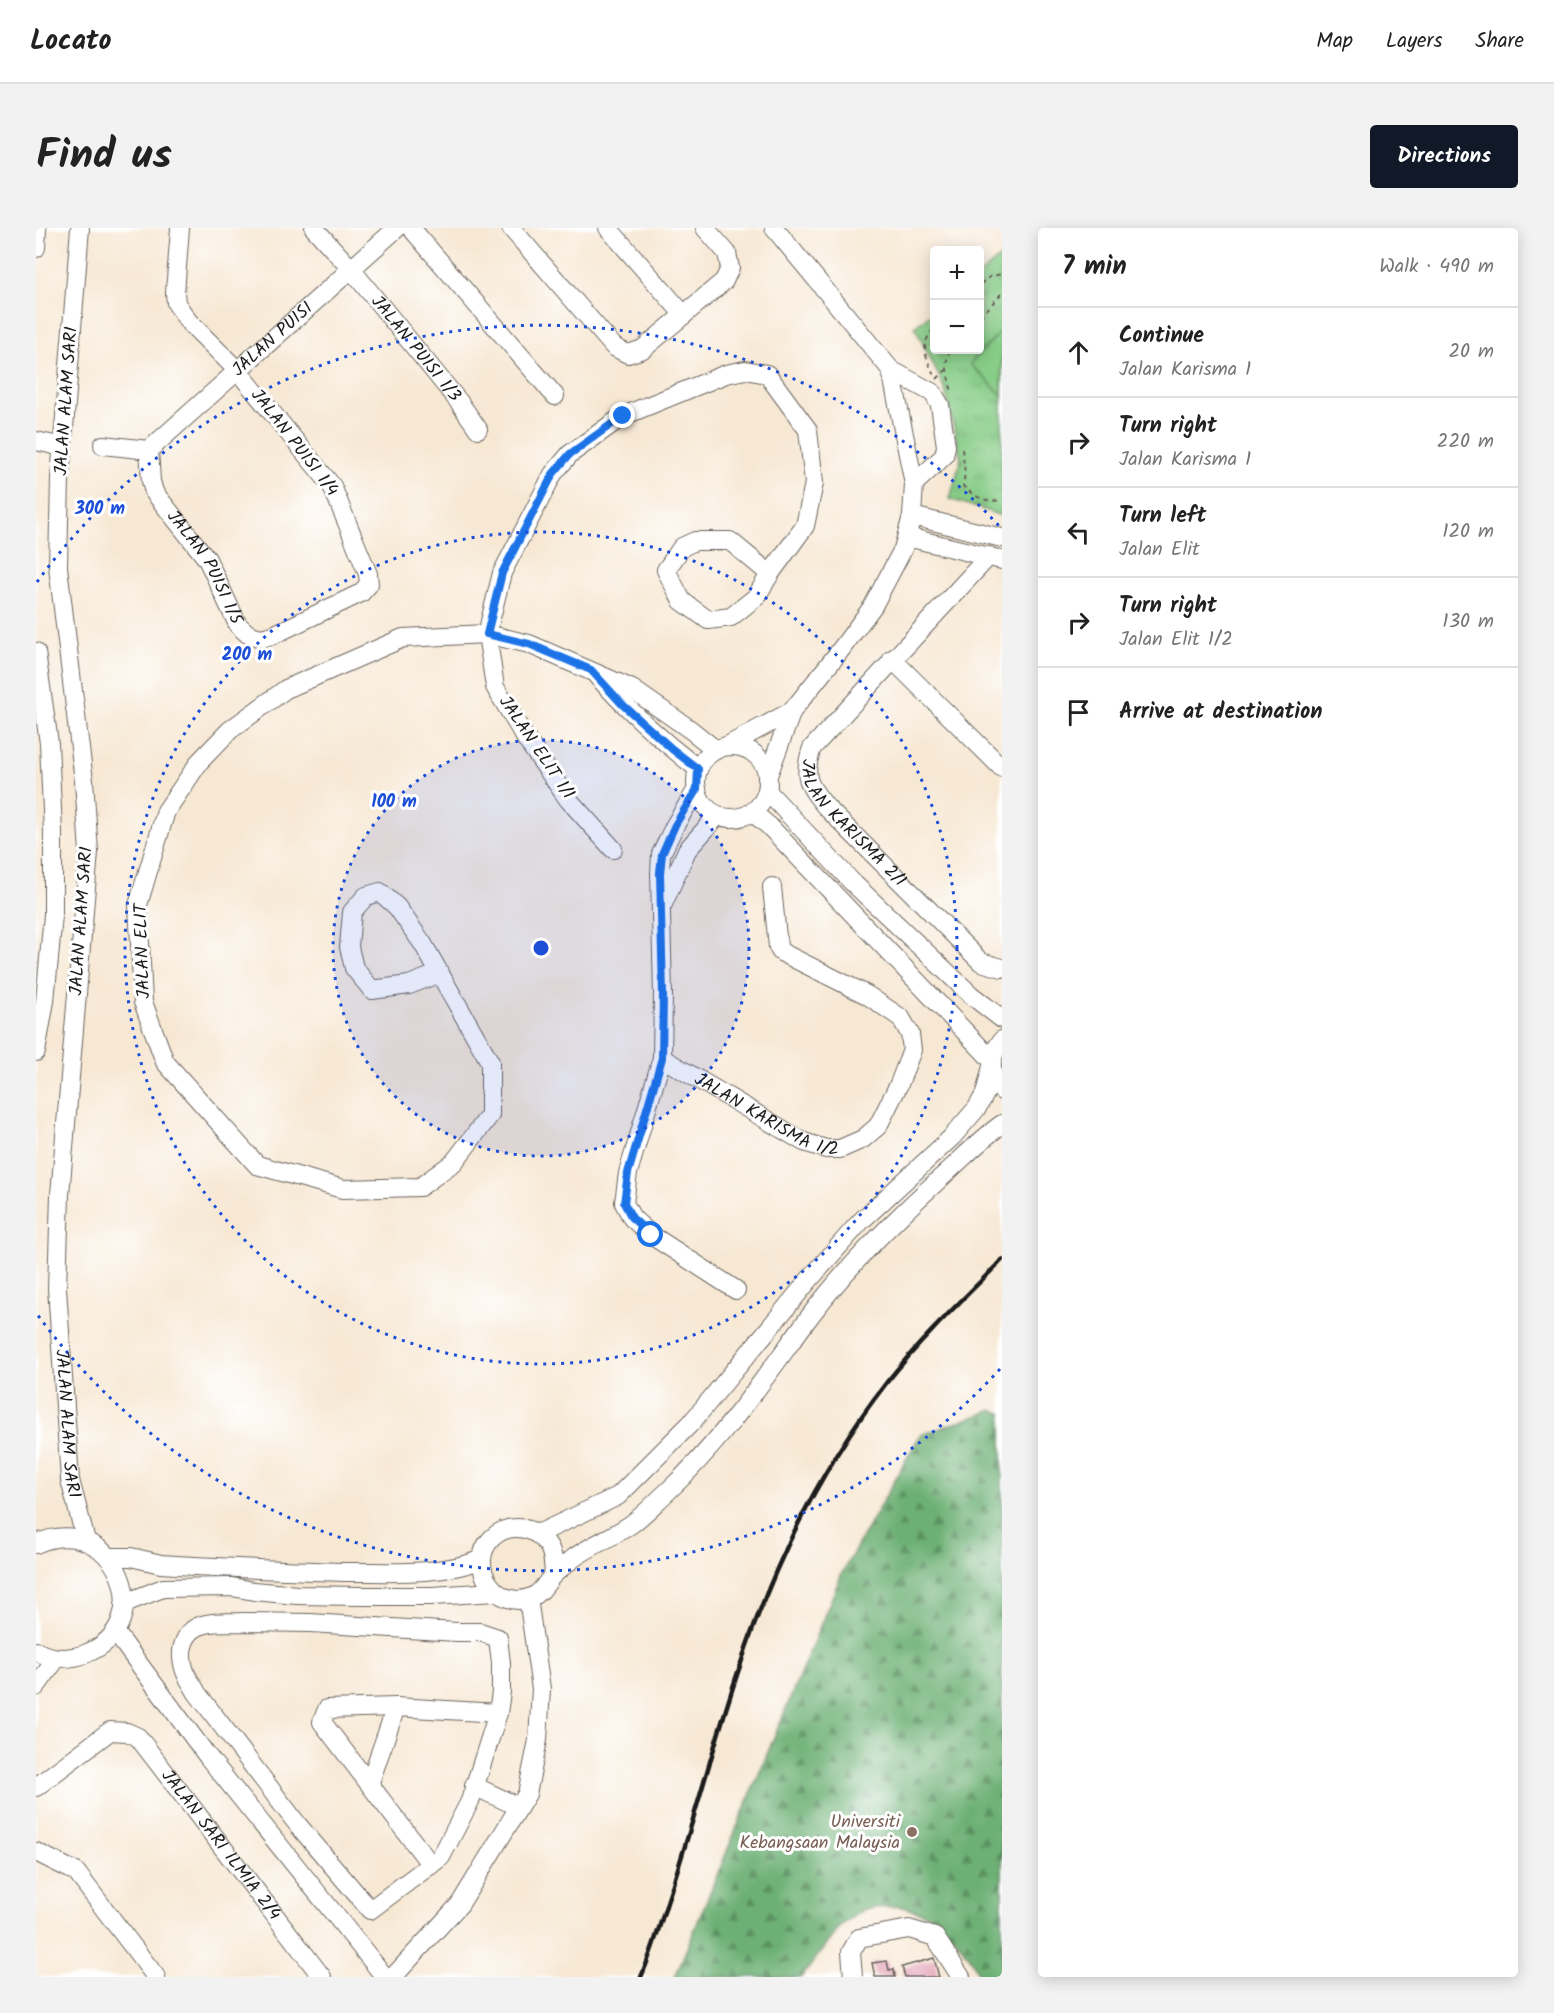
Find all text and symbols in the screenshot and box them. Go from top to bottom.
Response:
text: Locato [30,19,111,64]
text: Map [1316,25,1353,58]
text: Layers [1386,25,1442,58]
text: Share [1475,25,1524,58]
text: Find us [36,123,172,190]
button: Directions [1370,125,1518,188]
map controls [930,246,984,354]
button: + [930,246,984,300]
text: 7 min [1062,246,1127,288]
text: Walk · 490 m [1379,251,1494,283]
street label: JALAN PUISI 1/3 [363,289,468,409]
street label: JALAN PUISI [225,295,320,384]
button: − [930,300,984,354]
text: Continue [1119,319,1204,354]
street label: JALAN ALAM SARI [47,326,87,476]
icon: ahead [1062,336,1095,369]
text: 20 m [1448,336,1494,368]
text: Jalan Karisma 1 [1119,354,1251,386]
street label: JALAN PUISI 1/4 [243,383,345,503]
route end [609,402,635,428]
text: Turn right [1119,409,1217,444]
icon: right [1062,426,1095,459]
text: 220 m [1437,426,1494,458]
text: Jalan Karisma 1 [1119,444,1251,476]
text: 300 m [74,495,125,524]
text: Turn left [1119,499,1206,534]
street label: JALAN PUISI 1/5 [159,504,251,631]
icon: left [1062,516,1095,549]
text: 120 m [1442,516,1494,548]
text: Jalan Elit [1119,534,1200,566]
text: Turn right [1119,589,1217,624]
icon: right [1062,606,1095,639]
text: 130 m [1442,606,1494,638]
text: Jalan Elit 1/2 [1119,624,1233,656]
text: 200 m [222,641,273,670]
street label: JALAN ELIT 1/1 [490,690,582,806]
text: Arrive at destination [1119,695,1322,730]
icon: arrive [1062,696,1095,729]
street label: JALAN KARISMA 2/1 [792,757,913,894]
text: 100 m [371,788,417,817]
street label: JALAN ALAM SARI [62,846,102,996]
street label: JALAN ELIT [127,902,159,999]
centre of rings [531,938,551,958]
street label: JALAN KARISMA 1/2 [688,1065,839,1164]
route start [637,1221,663,1247]
street label: JALAN ALAM SARI [47,1348,89,1501]
street label: JALAN SARI ILMIA 2/4 [153,1763,288,1927]
place label: Universiti Kebangsaan Malaysia [740,1808,901,1858]
marker: Universiti Kebangsaan Malaysia [905,1825,919,1839]

